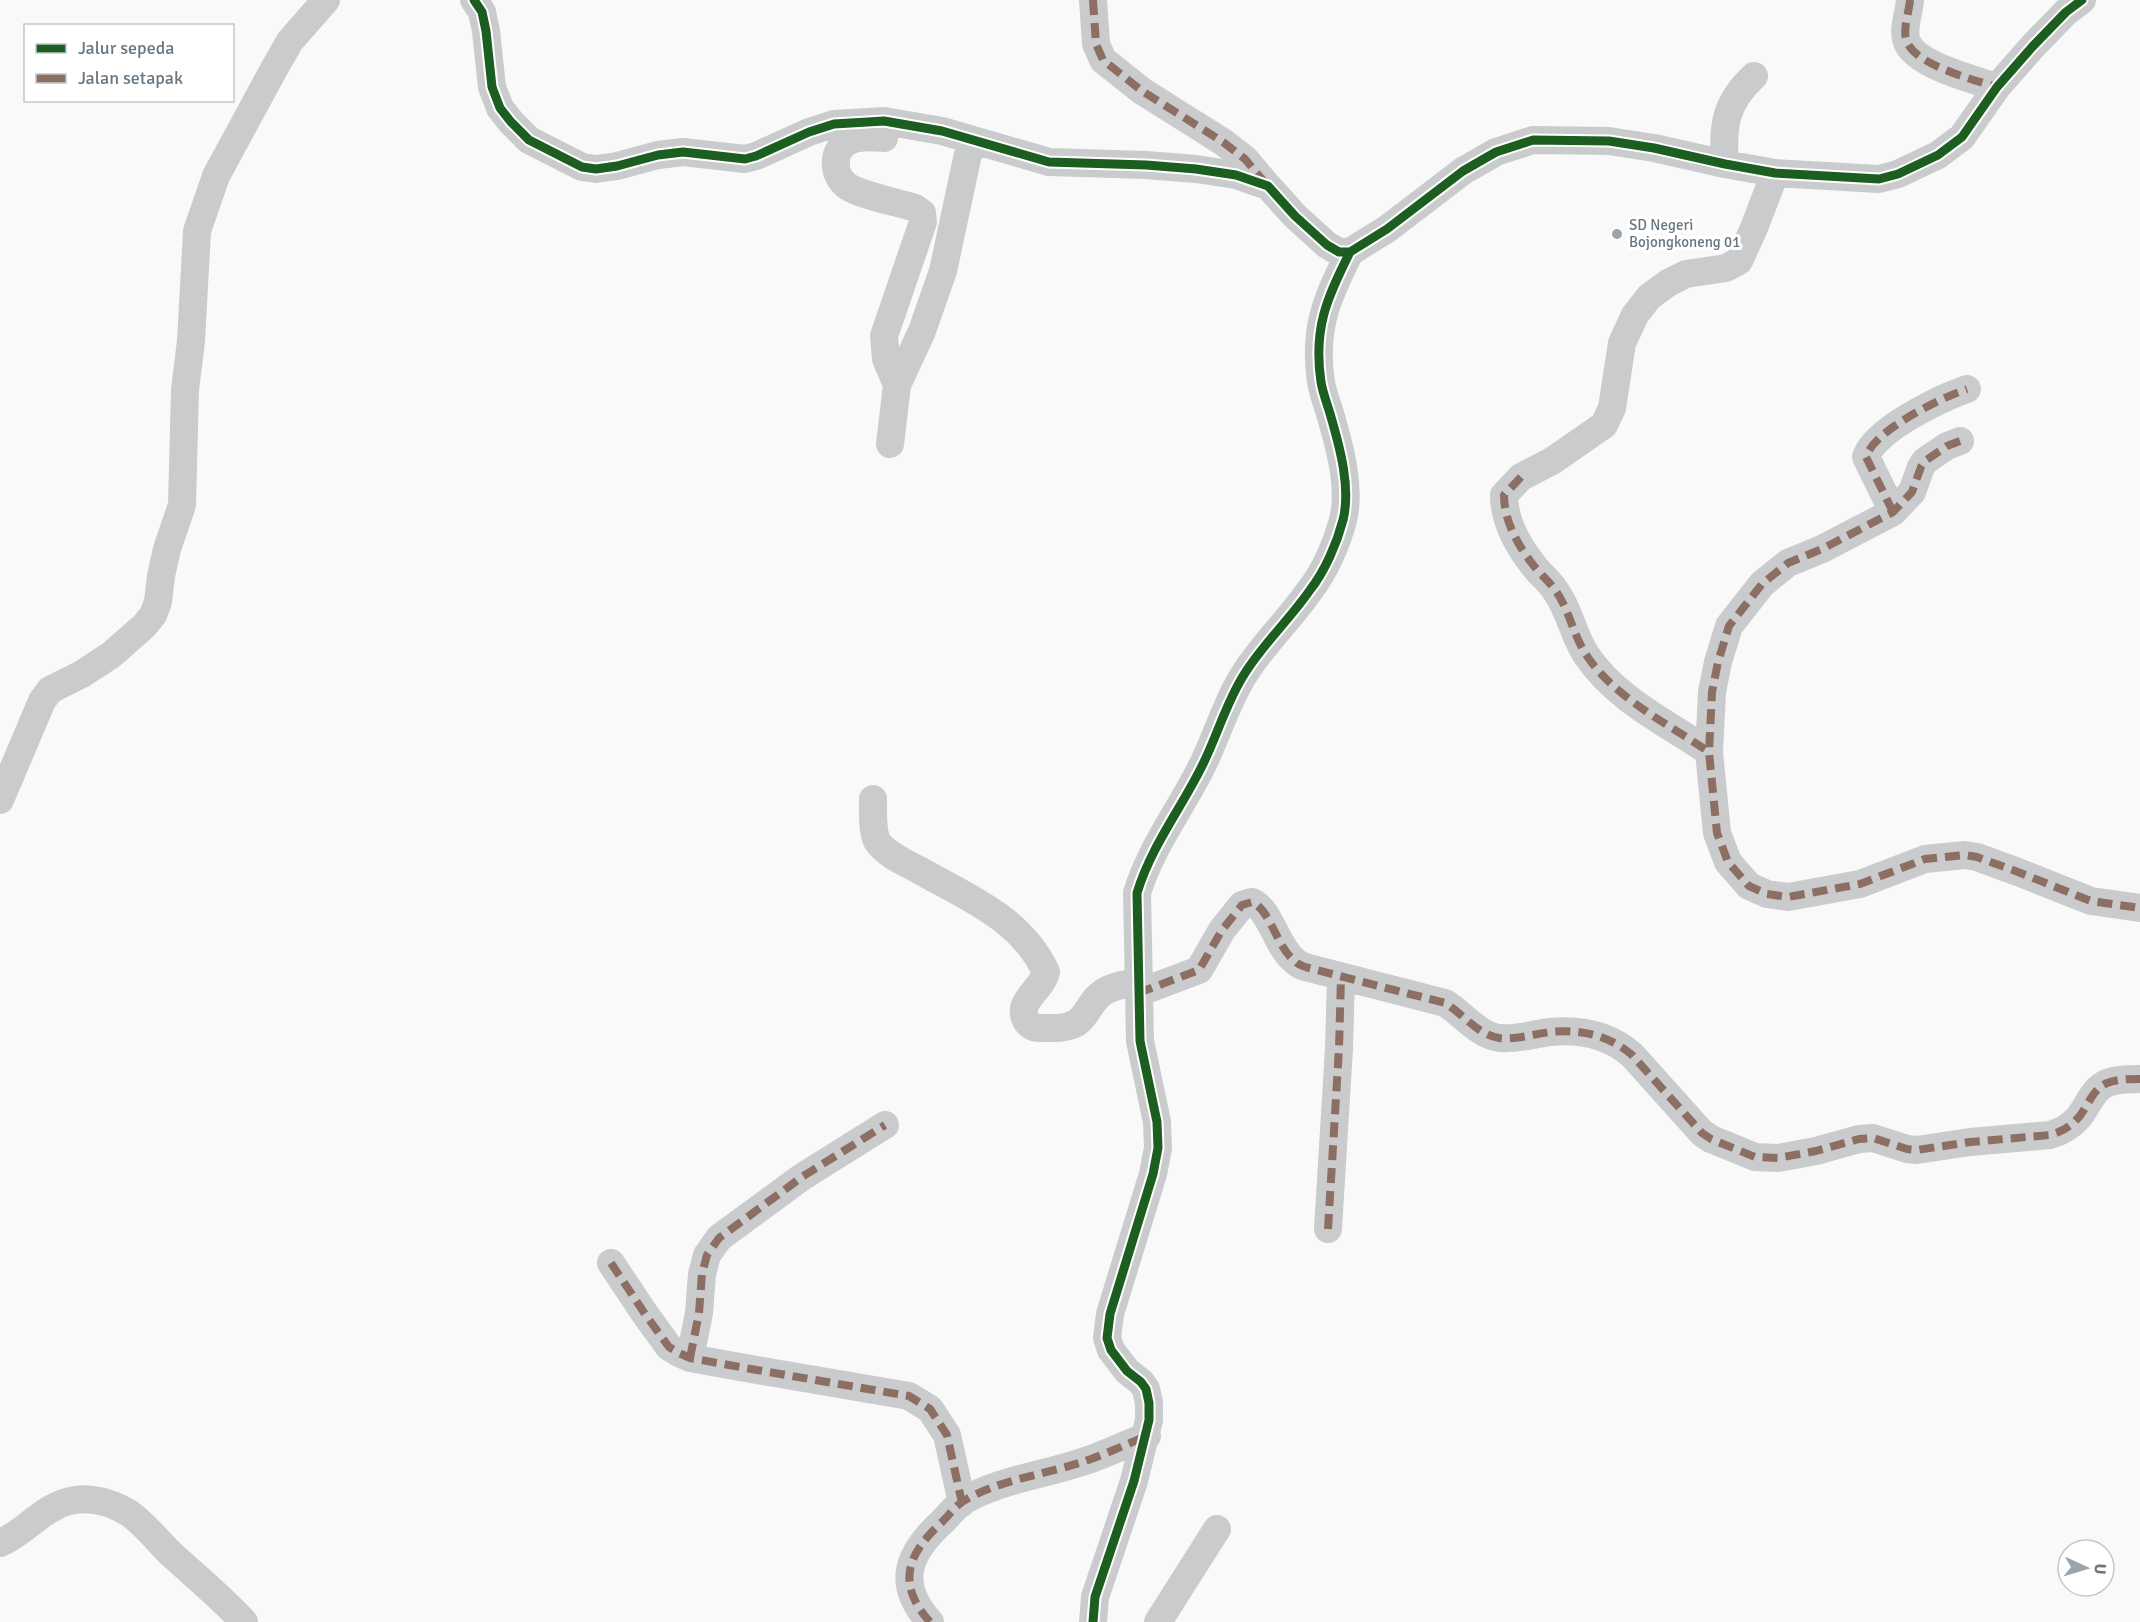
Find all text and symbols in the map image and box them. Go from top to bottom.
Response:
legend [24,24,234,102]
text: Jalur sepeda [78,37,174,59]
text: Jalan setapak [78,67,183,89]
place label: SD Negeri Bojongkoneng 01 [1629,216,1740,251]
marker: SD Negeri Bojongkoneng 01 [1610,227,1624,241]
north arrow [2056,1538,2116,1598]
text: U [2090,1563,2110,1575]

